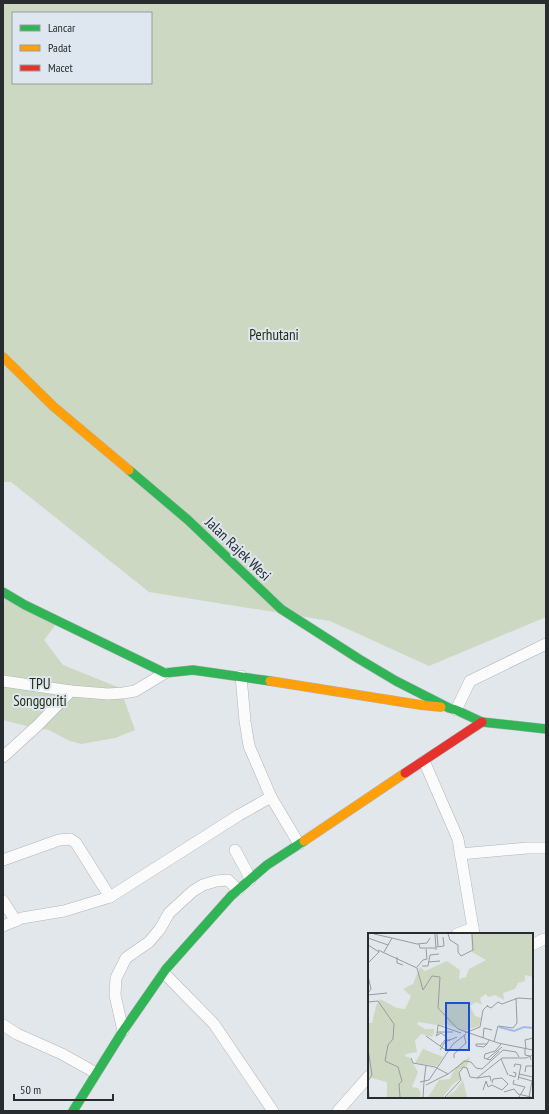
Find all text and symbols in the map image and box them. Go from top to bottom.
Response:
legend [12,12,152,84]
text: Lancar [48,20,76,35]
text: Padat [48,40,72,55]
text: Macet [48,60,73,75]
park label: Perhutani [249,325,299,344]
street label: Jalan Rajek Wesi [201,512,275,585]
park label: TPU Songgoriti [13,674,67,710]
inset map [368,933,533,1098]
scale bar [14,1076,113,1102]
text: 50 m [20,1082,41,1097]

